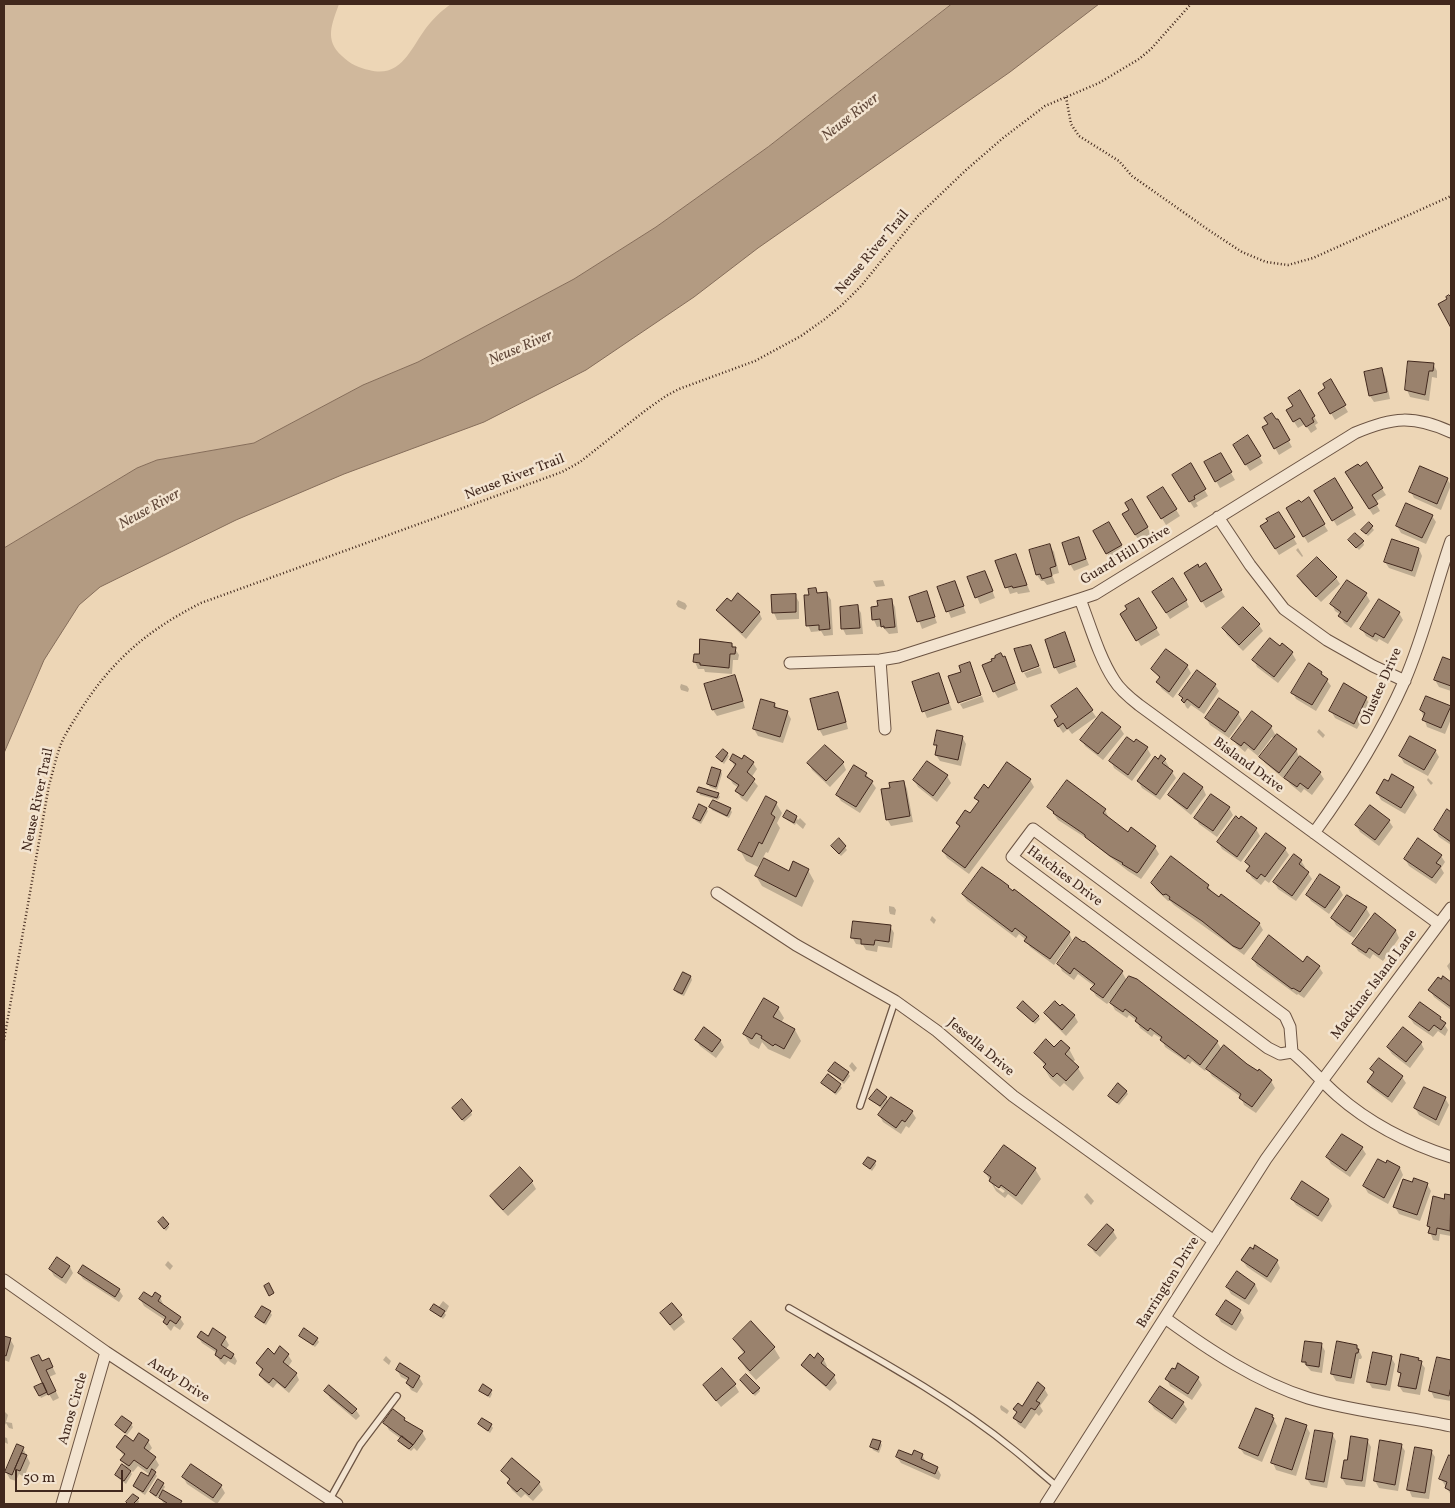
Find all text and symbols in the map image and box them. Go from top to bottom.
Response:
water label: Neuse River [819,90,883,146]
street label: Neuse River Trail [833,207,913,299]
water label: Neuse River [486,328,556,370]
street label: Neuse River Trail [463,451,567,505]
water label: Neuse River [116,486,184,534]
street label: Guard Hill Drive [1078,523,1174,589]
street label: Olustee Drive [1357,646,1407,728]
street label: Bisland Drive [1209,735,1287,797]
street label: Neuse River Trail [20,747,58,853]
street label: Hatchies Drive [1023,843,1105,911]
street label: Mackinac Island Lane [1328,927,1422,1043]
street label: Jessella Drive [943,1015,1017,1081]
street label: Barrington Drive [1134,1234,1204,1332]
street label: Andy Drive [144,1355,212,1407]
street label: Amos Circle [56,1371,92,1447]
scale bar [18,1460,125,1492]
text: 50 m [23,1468,55,1489]

